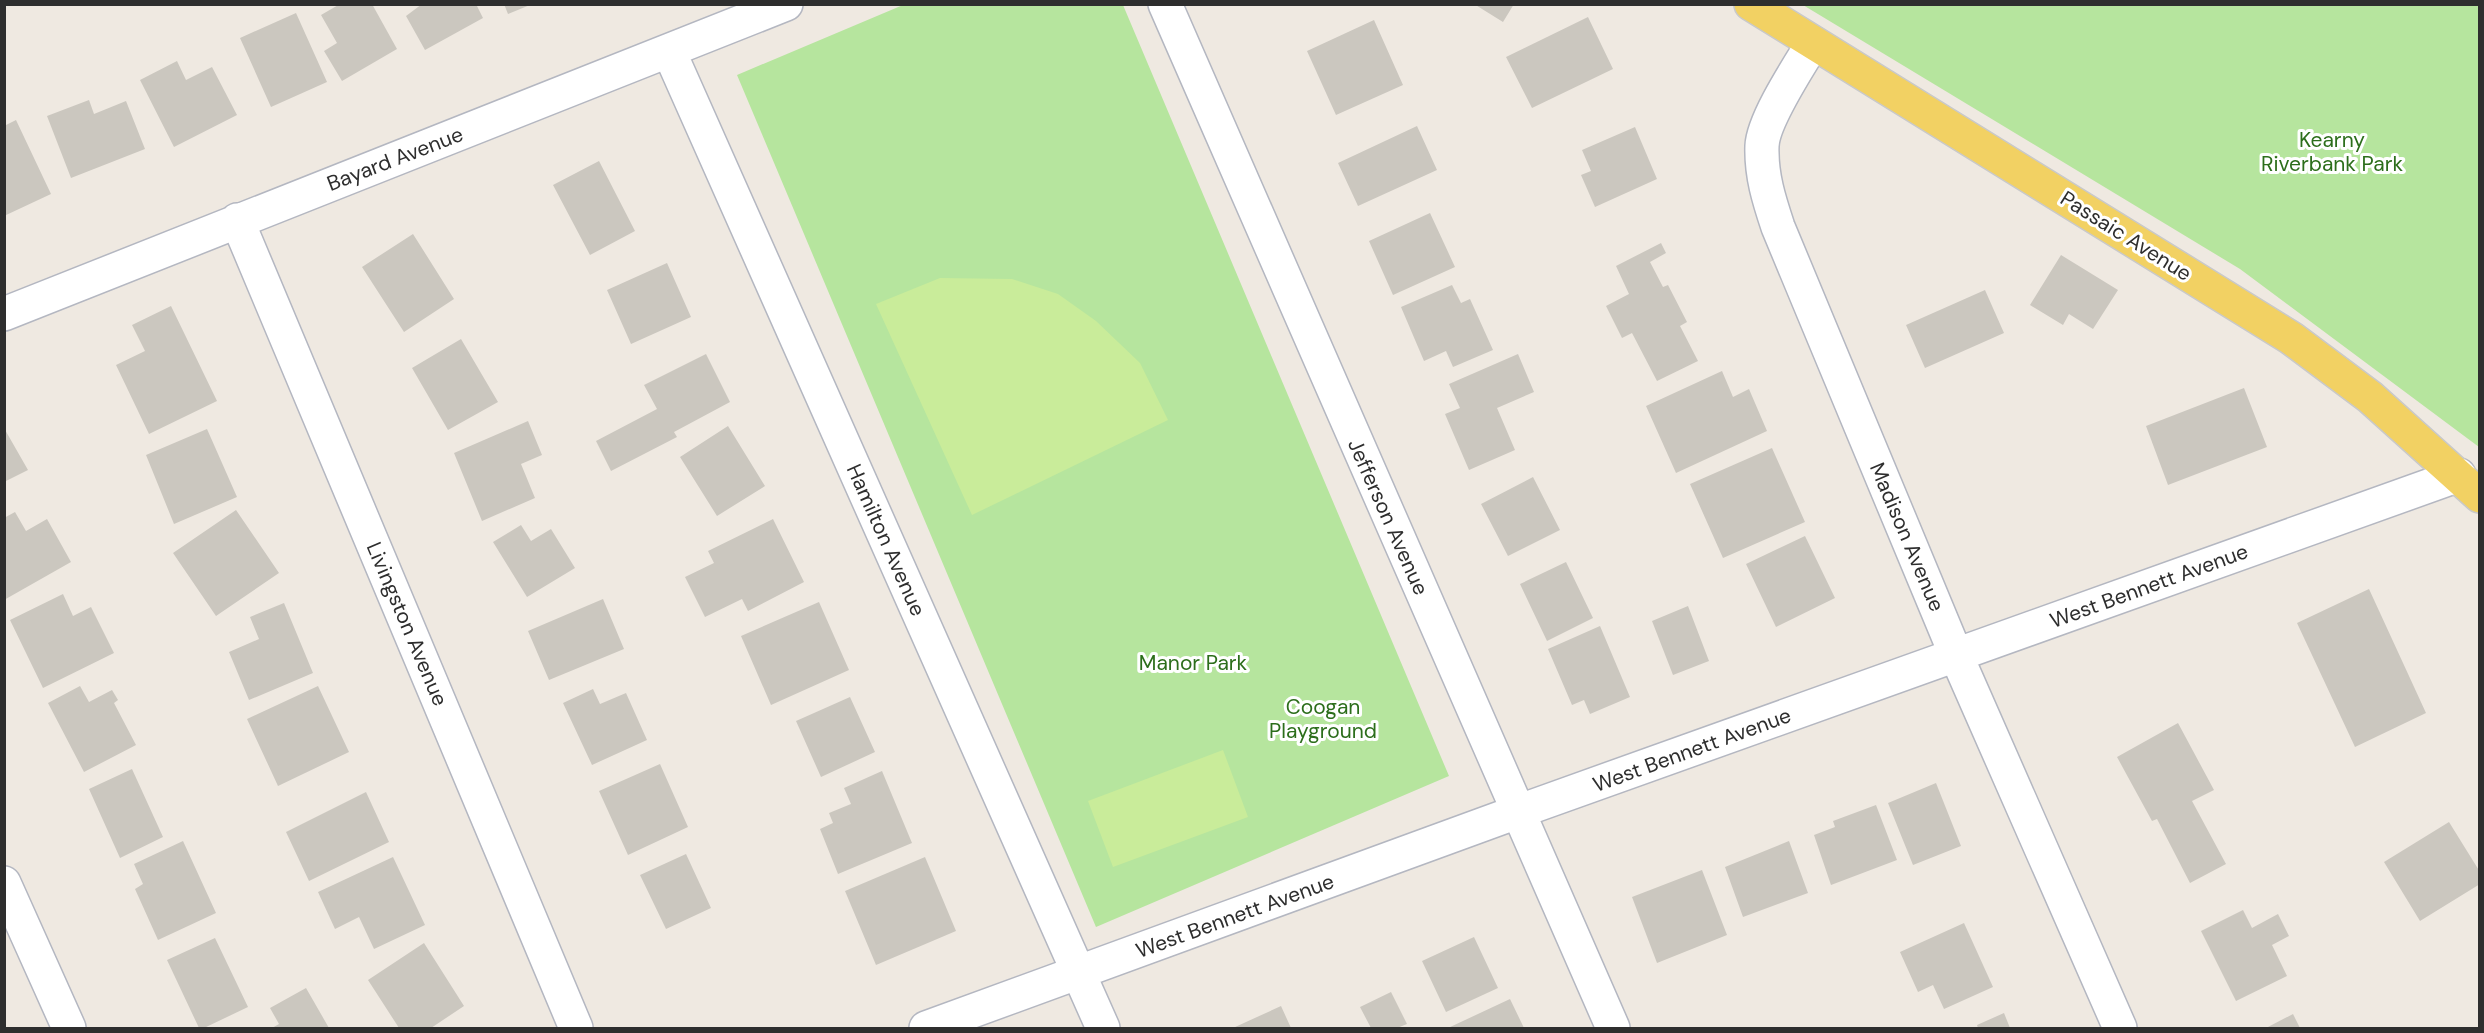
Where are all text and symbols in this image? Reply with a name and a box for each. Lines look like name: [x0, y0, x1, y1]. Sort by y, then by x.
street label: Bayard Avenue: [323, 120, 467, 198]
park label: Kearny Riverbank Park: [2261, 126, 2403, 178]
street label: Passaic Avenue: [2055, 184, 2197, 288]
street label: Jefferson Avenue: [1341, 435, 1435, 599]
street label: Madison Avenue: [1863, 458, 1951, 616]
street label: Hamilton Avenue: [840, 460, 932, 620]
street label: West Bennett Avenue: [2046, 537, 2252, 635]
street label: Livingston Avenue: [360, 538, 454, 710]
park label: Manor Park: [1139, 649, 1248, 677]
park label: Coogan Playground: [1269, 693, 1377, 745]
street label: West Bennett Avenue: [1589, 701, 1795, 799]
street label: West Bennett Avenue: [1132, 867, 1338, 965]

